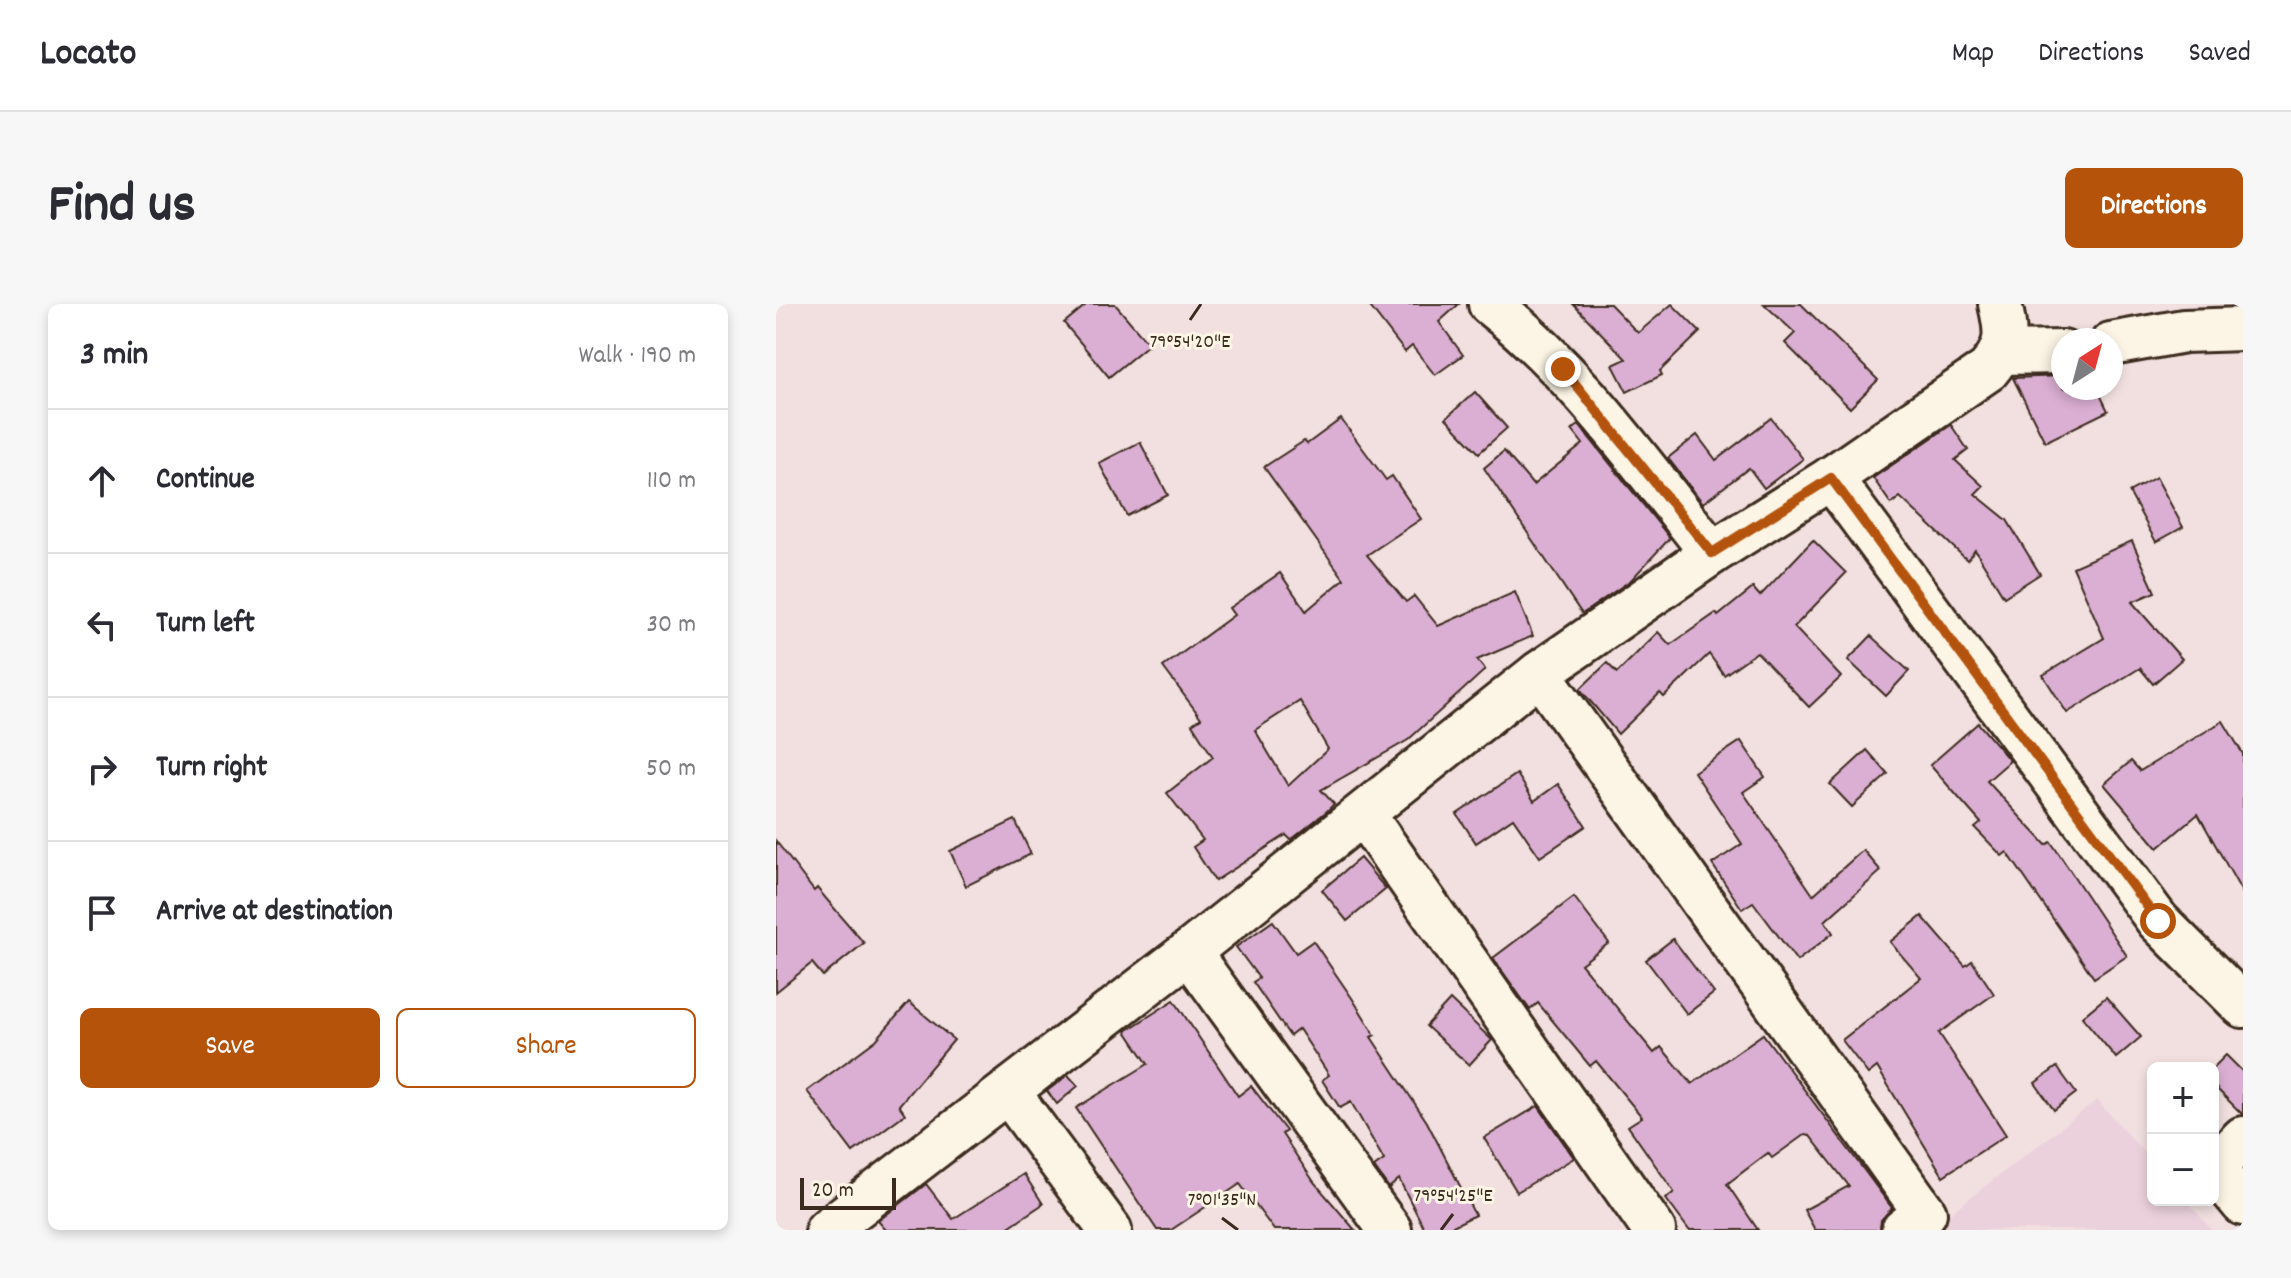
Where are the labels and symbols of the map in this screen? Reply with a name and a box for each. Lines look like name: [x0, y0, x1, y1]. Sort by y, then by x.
north arrow: [2051, 328, 2123, 400]
text: 79°54'20"E: [1150, 329, 1230, 357]
route end: [1545, 351, 1581, 387]
route start: [2140, 903, 2176, 939]
scale bar: [800, 1174, 896, 1210]
text: 79°54'25"E: [1414, 1183, 1492, 1211]
text: 7°01'35"N: [1188, 1187, 1256, 1215]

